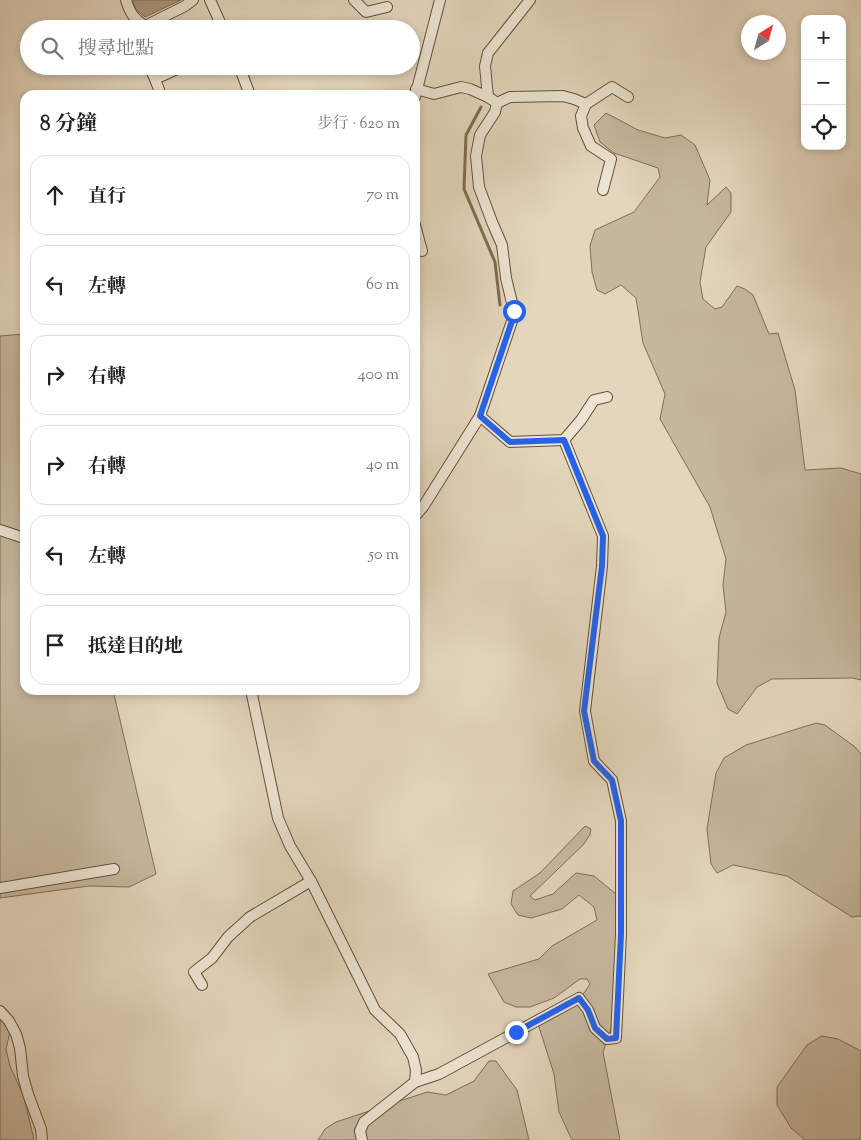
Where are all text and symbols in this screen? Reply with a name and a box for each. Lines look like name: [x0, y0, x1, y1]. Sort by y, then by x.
north arrow: [741, 15, 786, 60]
map controls: [801, 15, 846, 150]
button: +: [801, 15, 846, 60]
search box: [20, 20, 420, 75]
icon: search: [38, 34, 66, 62]
text: 搜尋地點: [78, 36, 154, 63]
button: −: [801, 60, 846, 105]
button: locate: [801, 105, 846, 150]
text: 8 分鐘: [40, 110, 97, 140]
text: 步行 · 620 m: [317, 113, 400, 136]
icon: ahead: [41, 181, 69, 209]
text: 直行: [88, 184, 126, 211]
text: 70 m: [366, 184, 399, 207]
icon: left: [41, 271, 69, 299]
text: 左轉: [88, 274, 126, 301]
text: 60 m: [366, 274, 399, 297]
route start: [503, 300, 526, 323]
icon: right: [41, 361, 69, 389]
text: 右轉: [88, 364, 126, 391]
text: 400 m: [358, 364, 399, 387]
icon: right: [41, 451, 69, 479]
text: 右轉: [88, 454, 126, 481]
text: 40 m: [366, 454, 399, 477]
icon: left: [41, 541, 69, 569]
text: 左轉: [88, 544, 126, 571]
text: 50 m: [368, 544, 399, 567]
icon: arrive: [41, 631, 69, 659]
text: 抵達目的地: [88, 634, 183, 661]
route end: [505, 1021, 528, 1044]

